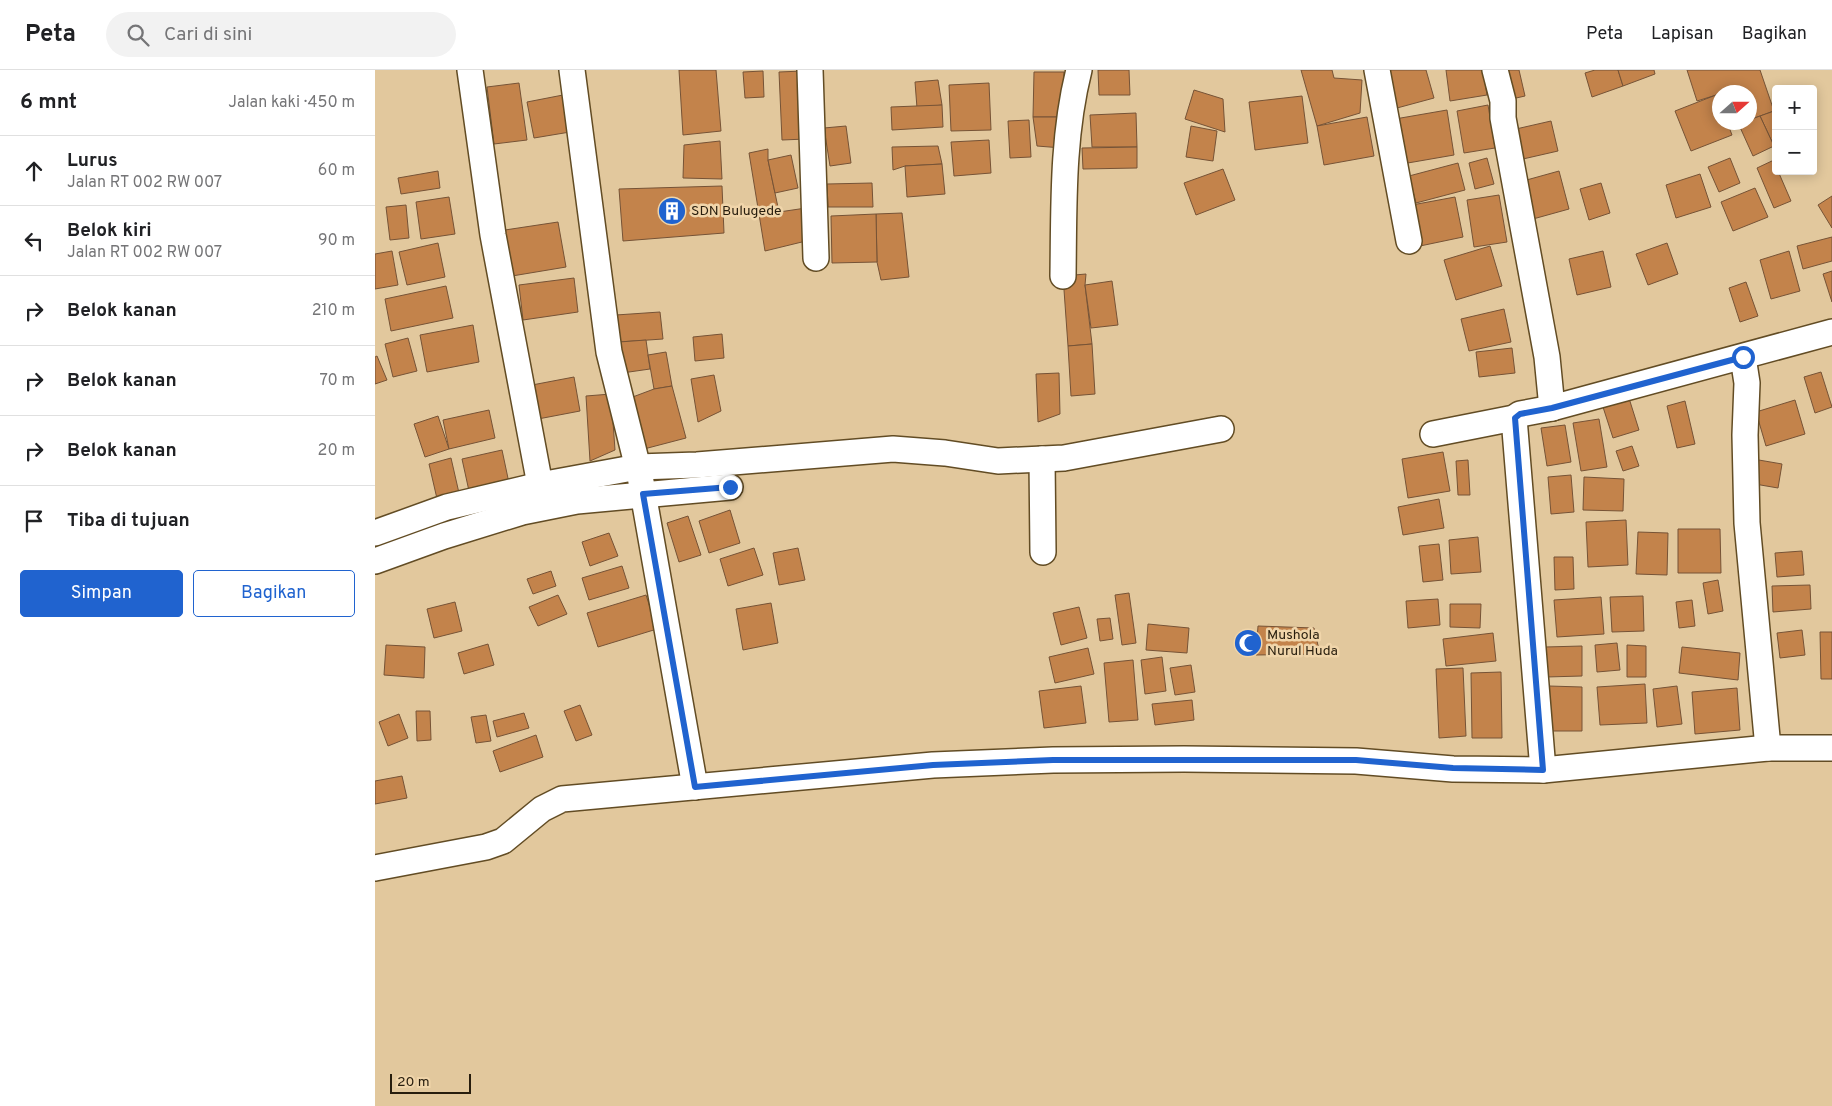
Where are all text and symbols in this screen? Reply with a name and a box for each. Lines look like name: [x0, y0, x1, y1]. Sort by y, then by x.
search box: [106, 12, 456, 57]
text: Peta: [25, 20, 76, 50]
icon: search: [124, 21, 152, 49]
text: Cari di sini: [164, 23, 252, 47]
text: Peta: [1586, 23, 1623, 46]
text: Lapisan: [1651, 23, 1714, 46]
text: Bagikan: [1742, 23, 1807, 46]
north arrow: [1712, 85, 1757, 130]
map controls: [1772, 85, 1817, 175]
button: +: [1772, 85, 1817, 130]
text: 6 mnt: [20, 89, 77, 116]
text: Jalan kaki · 450 m: [228, 93, 355, 113]
button: −: [1772, 130, 1817, 175]
text: Lurus: [67, 149, 118, 173]
icon: ahead: [20, 157, 48, 185]
text: 60 m: [318, 161, 355, 181]
text: Jalan RT 002 RW 007: [67, 173, 222, 193]
building icon: SDN Bulugede: [657, 196, 687, 226]
place label: SDN Bulugede: [691, 203, 782, 220]
text: Belok kiri: [67, 219, 152, 243]
icon: left: [20, 227, 48, 255]
text: 90 m: [318, 231, 355, 251]
text: Jalan RT 002 RW 007: [67, 243, 222, 263]
icon: right: [20, 297, 48, 325]
text: Belok kanan: [67, 299, 177, 323]
text: 210 m: [312, 301, 355, 321]
route start: [1732, 346, 1755, 369]
icon: right: [20, 367, 48, 395]
text: Belok kanan: [67, 369, 177, 393]
text: 70 m: [320, 371, 355, 391]
icon: right: [20, 437, 48, 465]
text: Belok kanan: [67, 439, 177, 463]
text: 20 m: [318, 441, 355, 461]
route end: [719, 476, 742, 499]
icon: arrive: [20, 507, 48, 535]
text: Tiba di tujuan: [67, 509, 190, 533]
button: Simpan: [20, 570, 183, 617]
button: Bagikan: [193, 570, 355, 617]
place label: Mushola Nurul Huda: [1267, 627, 1338, 660]
mosque icon: Mushola Nurul Huda: [1233, 628, 1263, 658]
scale bar: [390, 1071, 471, 1094]
text: 20 m: [397, 1074, 430, 1091]

